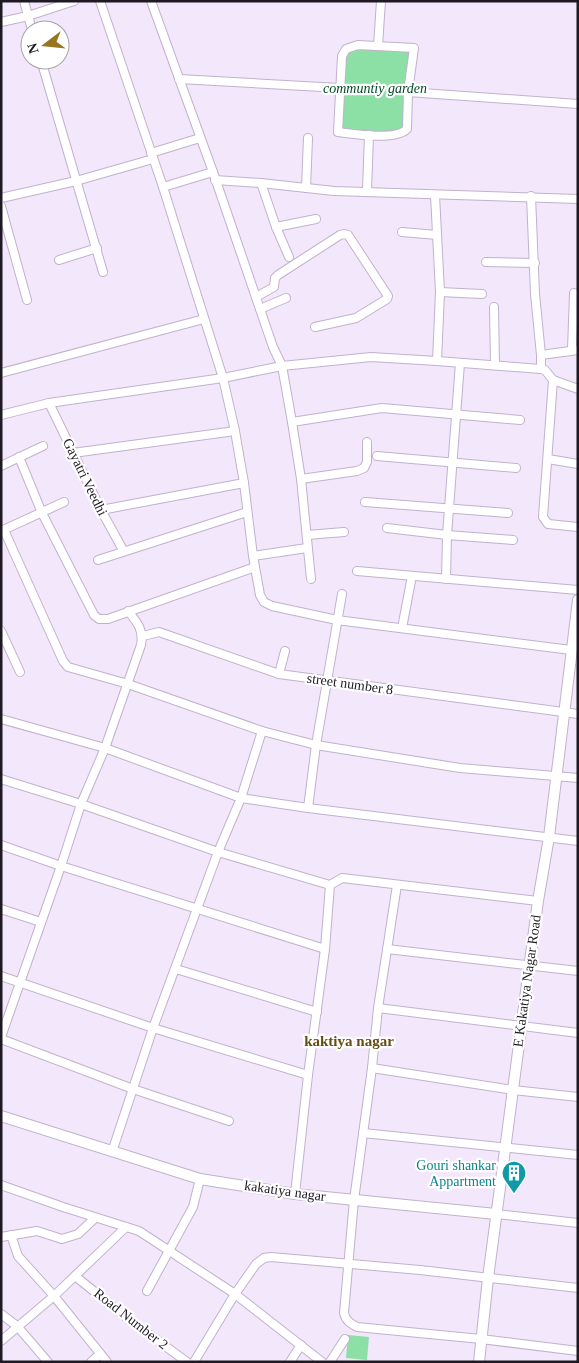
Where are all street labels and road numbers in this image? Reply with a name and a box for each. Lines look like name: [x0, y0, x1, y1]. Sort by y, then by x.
street label: Gayatri Veedhi: [60, 436, 110, 518]
street label: street number 8: [306, 671, 394, 697]
street label: E Kakatiya Nagar Road: [510, 914, 544, 1048]
street label: kakatiya nagar: [243, 1178, 327, 1204]
street label: Road Number 2: [91, 1286, 171, 1352]

